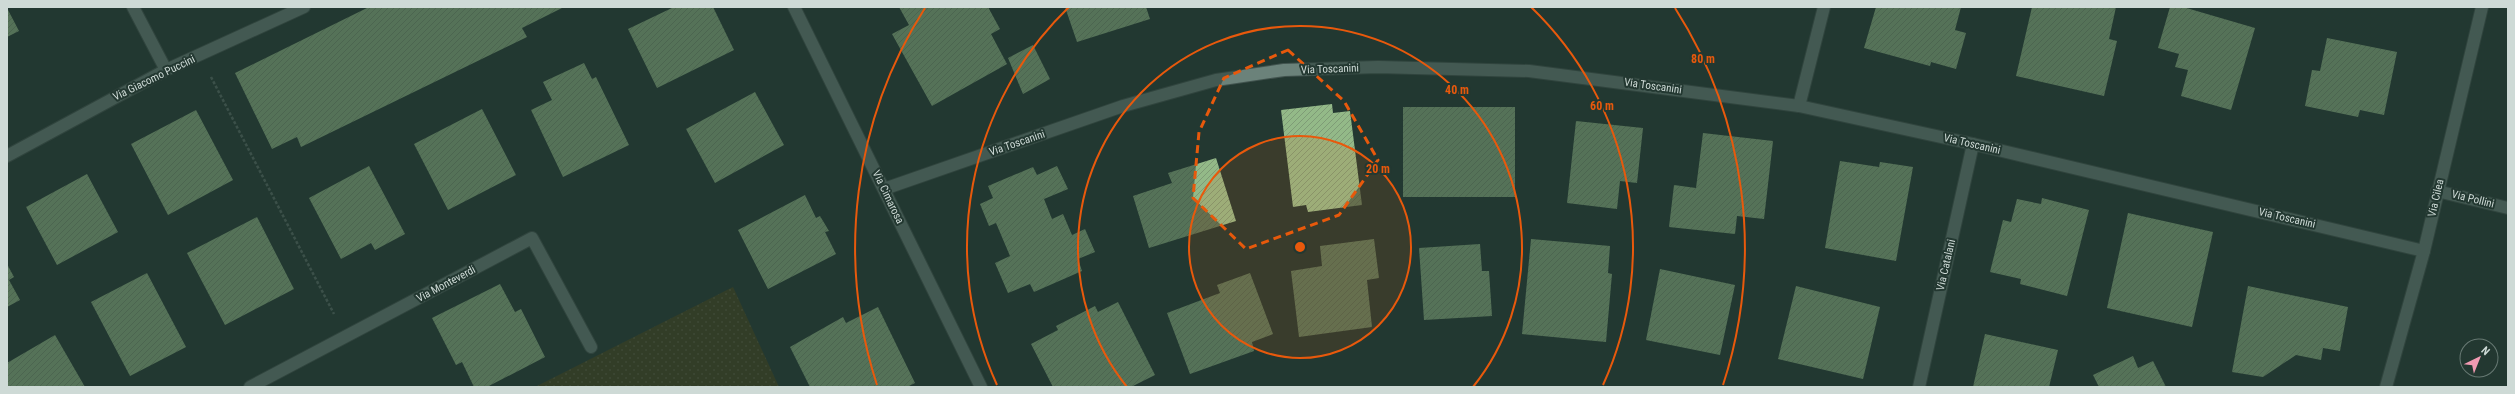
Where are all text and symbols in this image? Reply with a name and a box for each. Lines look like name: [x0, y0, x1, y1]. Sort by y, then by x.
text: 80 m: [1691, 52, 1715, 66]
street label: Via Giacomo Puccini: [111, 53, 197, 103]
street label: Via Toscanini: [1301, 61, 1359, 77]
street label: Via Toscanini: [1623, 76, 1683, 96]
text: 40 m: [1445, 83, 1469, 97]
text: 60 m: [1590, 99, 1614, 113]
street label: Via Toscanini: [987, 127, 1047, 159]
street label: Via Toscanini: [1942, 131, 2002, 157]
text: 20 m: [1366, 162, 1390, 176]
street label: Via Cimarosa: [869, 168, 907, 226]
street label: Via Cilea: [2425, 178, 2447, 218]
street label: Via Pollini: [2450, 187, 2496, 211]
street label: Via Toscanini: [2257, 205, 2317, 231]
street label: Via Catalani: [1934, 238, 1958, 292]
centre of rings: [1293, 240, 1307, 254]
street label: Via Monteverdi: [414, 263, 478, 305]
north arrow: [2459, 338, 2499, 378]
text: N: [2479, 344, 2493, 358]

